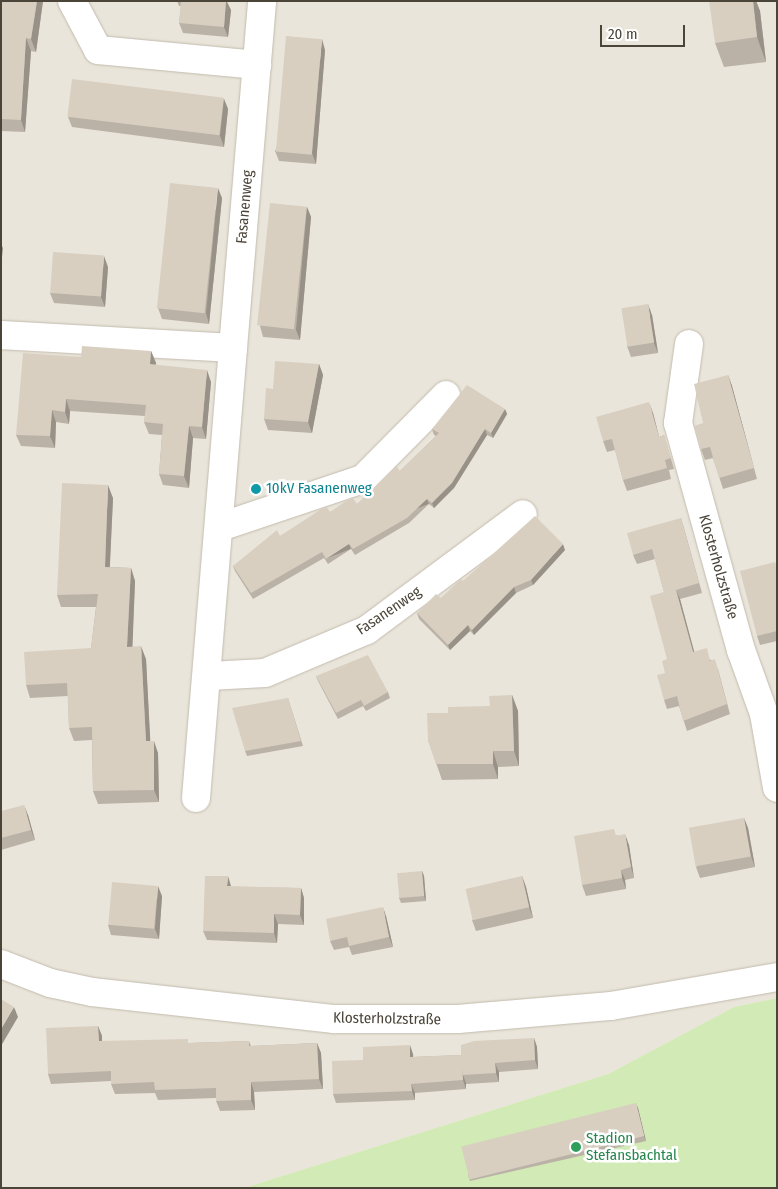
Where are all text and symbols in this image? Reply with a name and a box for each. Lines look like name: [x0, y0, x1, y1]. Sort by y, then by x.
scale bar: [603, 15, 688, 47]
text: 20 m: [608, 25, 638, 43]
street label: Fasanenweg: [233, 169, 257, 245]
place label: 10kV Fasanenweg: [266, 480, 372, 498]
marker: 10kV Fasanenweg: [250, 483, 262, 495]
street label: Klosterholzstraße: [694, 513, 742, 621]
street label: Fasanenweg: [353, 583, 425, 639]
street label: Klosterholzstraße: [333, 1009, 441, 1029]
place label: Stadion Stefansbachtal: [586, 1129, 677, 1164]
marker: Stadion Stefansbachtal: [570, 1141, 582, 1153]

